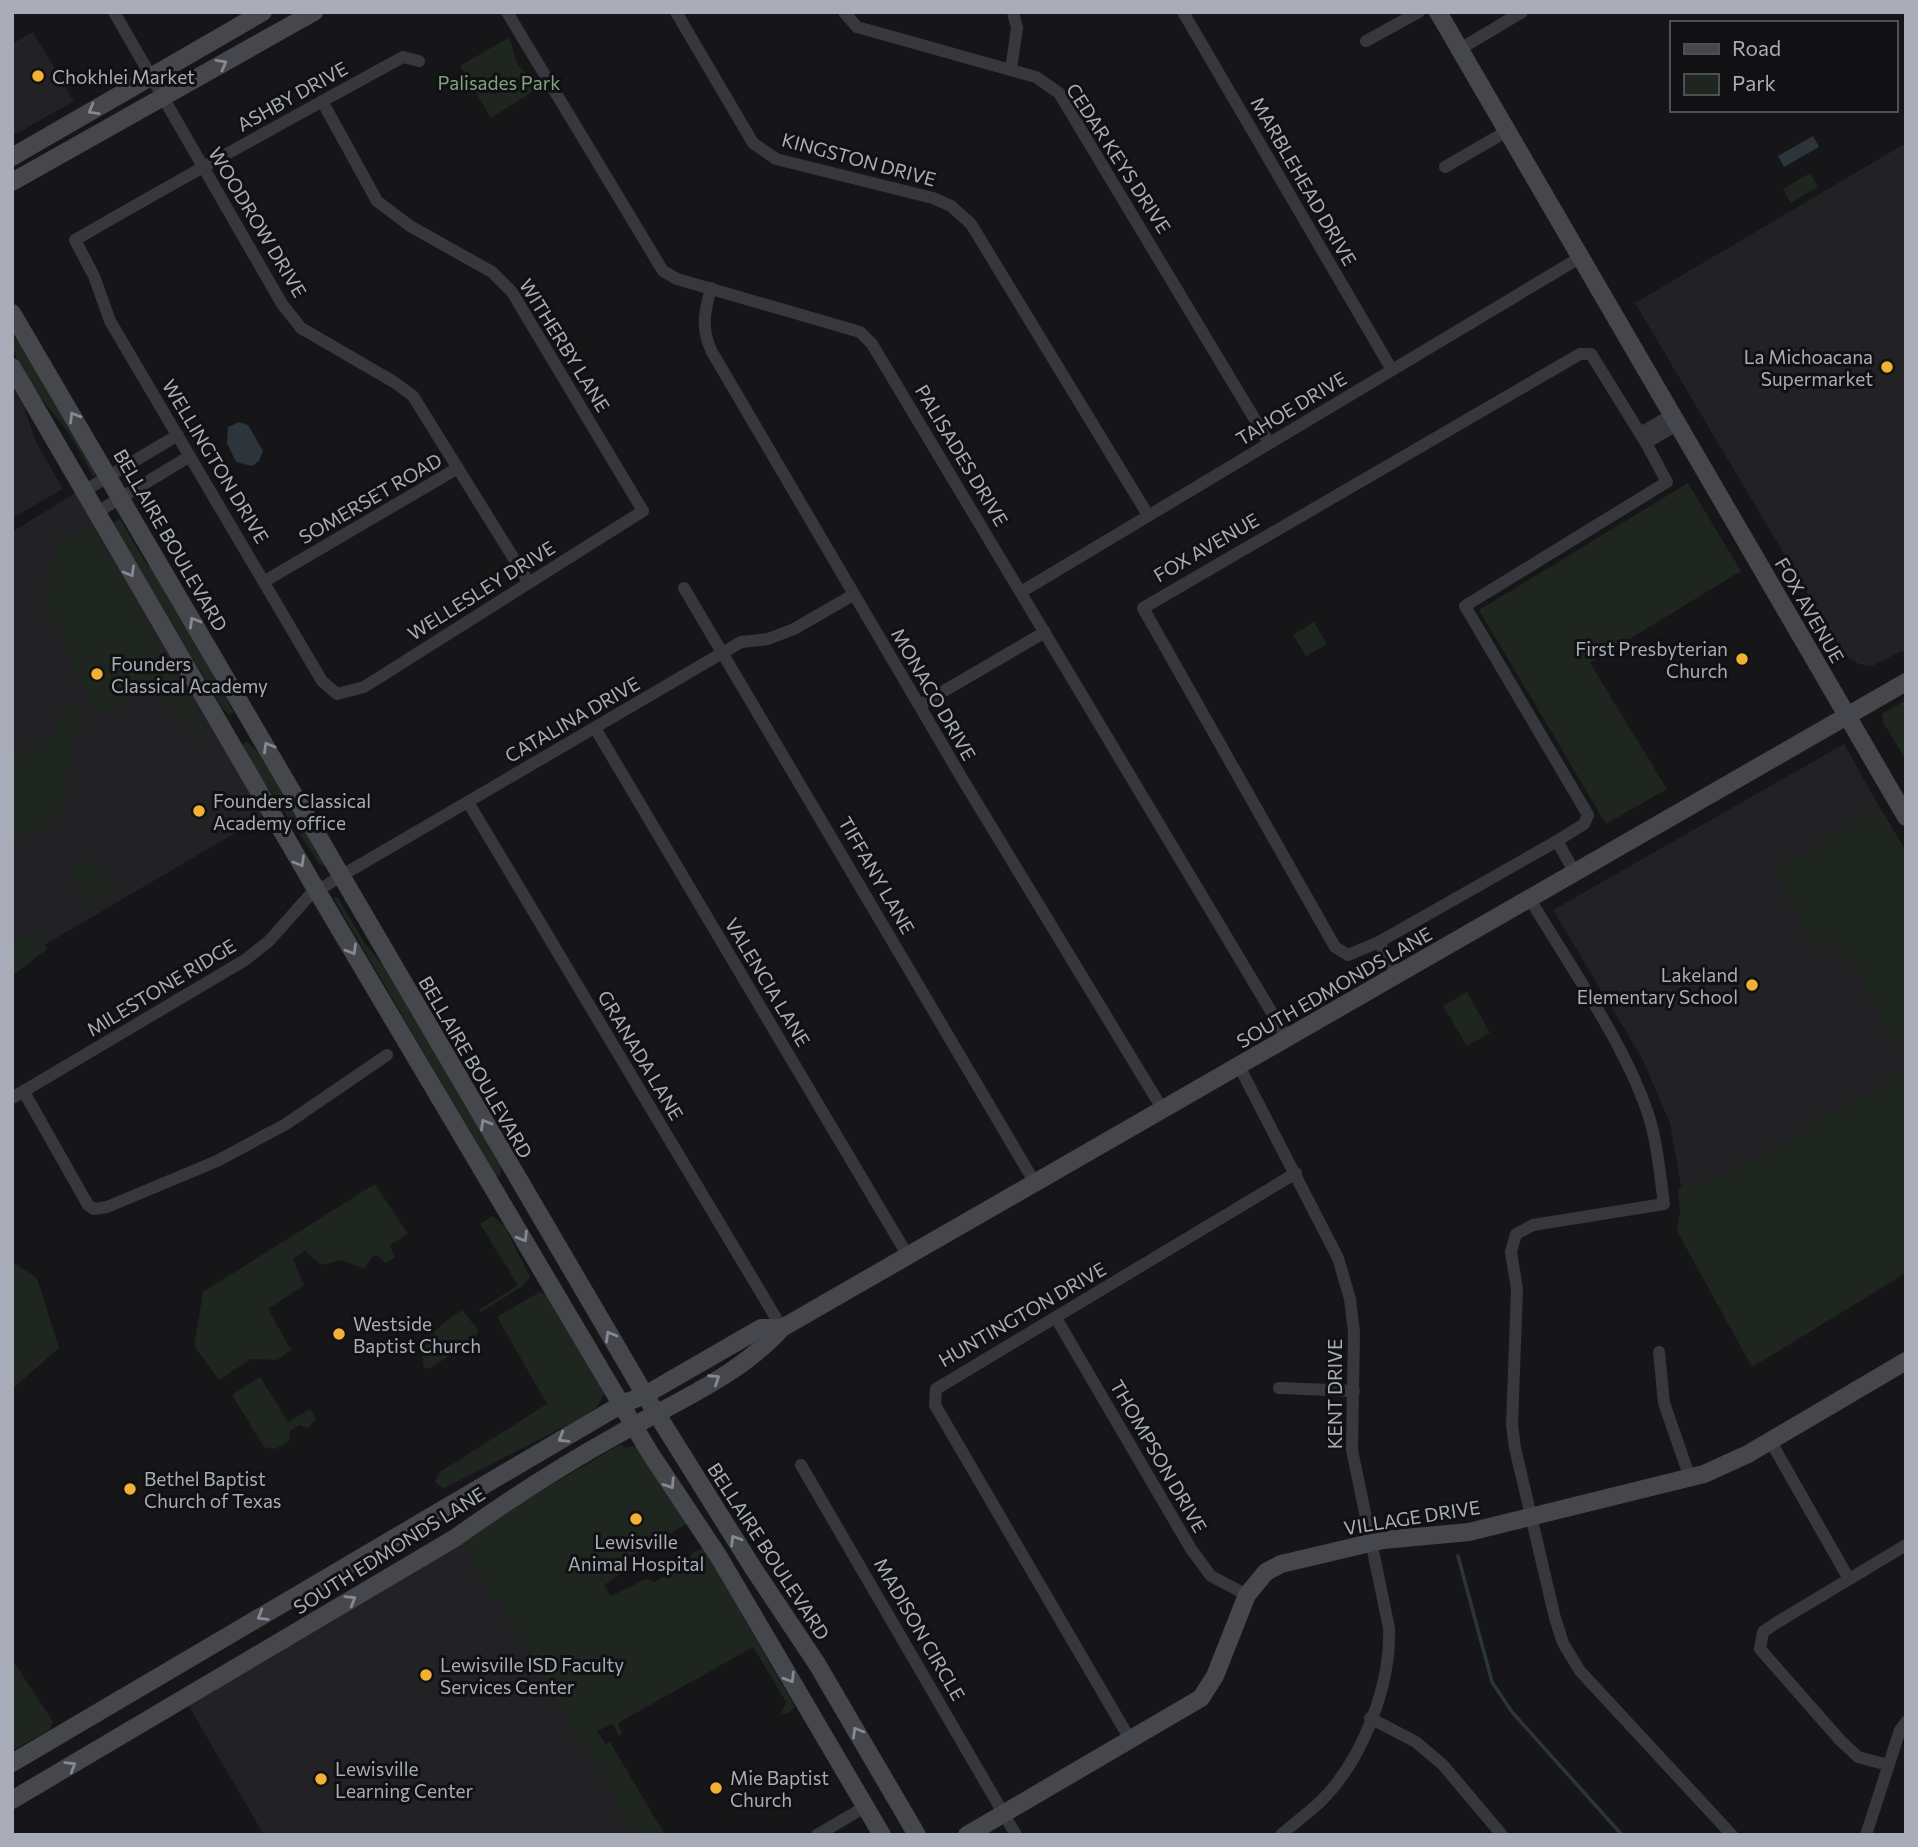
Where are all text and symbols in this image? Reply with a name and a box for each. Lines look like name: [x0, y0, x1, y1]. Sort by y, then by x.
legend: [1670, 21, 1897, 112]
text: Road: [1732, 35, 1781, 60]
street label: ASHBY DRIVE: [233, 56, 351, 136]
one-way arrow: [215, 59, 227, 72]
place label: Chokhlei Market: [52, 65, 195, 88]
marker: Chokhlei Market: [30, 68, 46, 84]
text: Park: [1732, 70, 1776, 95]
park label: Palisades Park: [437, 71, 561, 94]
street label: CEDAR KEYS DRIVE: [1062, 79, 1176, 237]
street label: MARBLEHEAD DRIVE: [1246, 93, 1362, 269]
one-way arrow: [87, 102, 100, 115]
street label: KINGSTON DRIVE: [779, 127, 939, 191]
street label: WOODROW DRIVE: [204, 143, 312, 301]
street label: WITHERBY LANE: [515, 274, 615, 416]
place label: La Michoacana Supermarket: [1744, 345, 1873, 390]
marker: La Michoacana Supermarket: [1879, 359, 1895, 375]
street label: TAHOE DRIVE: [1232, 366, 1350, 450]
street label: WELLINGTON DRIVE: [158, 375, 274, 547]
street label: PALISADES DRIVE: [911, 380, 1013, 530]
one-way arrow: [70, 412, 83, 425]
street label: BELLAIRE BOULEVARD: [109, 445, 233, 635]
street label: SOMERSET ROAD: [294, 448, 446, 548]
street label: FOX AVENUE: [1149, 508, 1263, 586]
street label: WELLESLEY DRIVE: [403, 535, 559, 645]
street label: FOX AVENUE: [1771, 553, 1849, 667]
one-way arrow: [122, 564, 135, 577]
one-way arrow: [190, 616, 203, 629]
street label: MONACO DRIVE: [887, 624, 981, 764]
place label: First Presbyterian Church: [1575, 637, 1728, 682]
marker: First Presbyterian Church: [1734, 651, 1750, 667]
place label: Founders Classical Academy: [111, 652, 268, 697]
marker: Founders Classical Academy: [89, 666, 105, 682]
street label: CATALINA DRIVE: [501, 671, 643, 767]
one-way arrow: [263, 742, 276, 755]
place label: Founders Classical Academy office: [213, 789, 371, 834]
marker: Founders Classical Academy office: [191, 803, 207, 819]
street label: TIFFANY LANE: [834, 812, 920, 938]
one-way arrow: [292, 854, 305, 867]
street label: VALENCIA LANE: [721, 914, 815, 1050]
street label: SOUTH EDMONDS LANE: [1232, 922, 1436, 1052]
street label: MILESTONE RIDGE: [82, 933, 240, 1041]
one-way arrow: [344, 942, 357, 955]
place label: Lakeland Elementary School: [1577, 963, 1738, 1008]
street label: BELLAIRE BOULEVARD: [414, 972, 538, 1162]
marker: Lakeland Elementary School: [1744, 977, 1760, 993]
street label: GRANADA LANE: [593, 986, 689, 1124]
one-way arrow: [480, 1119, 493, 1132]
one-way arrow: [515, 1229, 528, 1242]
street label: HUNTINGTON DRIVE: [934, 1257, 1110, 1371]
place label: Westside Baptist Church: [353, 1312, 481, 1357]
marker: Westside Baptist Church: [331, 1326, 347, 1342]
one-way arrow: [605, 1331, 618, 1344]
street label: KENT DRIVE: [1323, 1339, 1346, 1449]
one-way arrow: [707, 1375, 720, 1388]
street label: THOMPSON DRIVE: [1106, 1375, 1212, 1537]
one-way arrow: [558, 1430, 571, 1443]
street label: BELLAIRE BOULEVARD: [703, 1458, 835, 1644]
place label: Bethel Baptist Church of Texas: [144, 1467, 281, 1512]
one-way arrow: [662, 1476, 674, 1489]
marker: Bethel Baptist Church of Texas: [122, 1481, 138, 1497]
street label: SOUTH EDMONDS LANE: [289, 1482, 489, 1618]
street label: VILLAGE DRIVE: [1342, 1495, 1482, 1539]
marker: Lewisville Animal Hospital: [628, 1511, 644, 1527]
place label: Lewisville Animal Hospital: [568, 1530, 704, 1575]
one-way arrow: [731, 1535, 744, 1548]
street label: MADISON CIRCLE: [870, 1553, 970, 1705]
one-way arrow: [344, 1595, 356, 1608]
one-way arrow: [256, 1608, 269, 1621]
place label: Lewisville ISD Faculty Services Center: [440, 1653, 624, 1698]
marker: Lewisville ISD Faculty Services Center: [418, 1667, 434, 1683]
one-way arrow: [781, 1670, 794, 1683]
one-way arrow: [852, 1727, 865, 1740]
place label: Lewisville Learning Center: [335, 1757, 474, 1802]
one-way arrow: [63, 1761, 76, 1774]
place label: Mie Baptist Church: [730, 1766, 829, 1811]
marker: Lewisville Learning Center: [313, 1771, 329, 1787]
marker: Mie Baptist Church: [708, 1780, 724, 1796]

